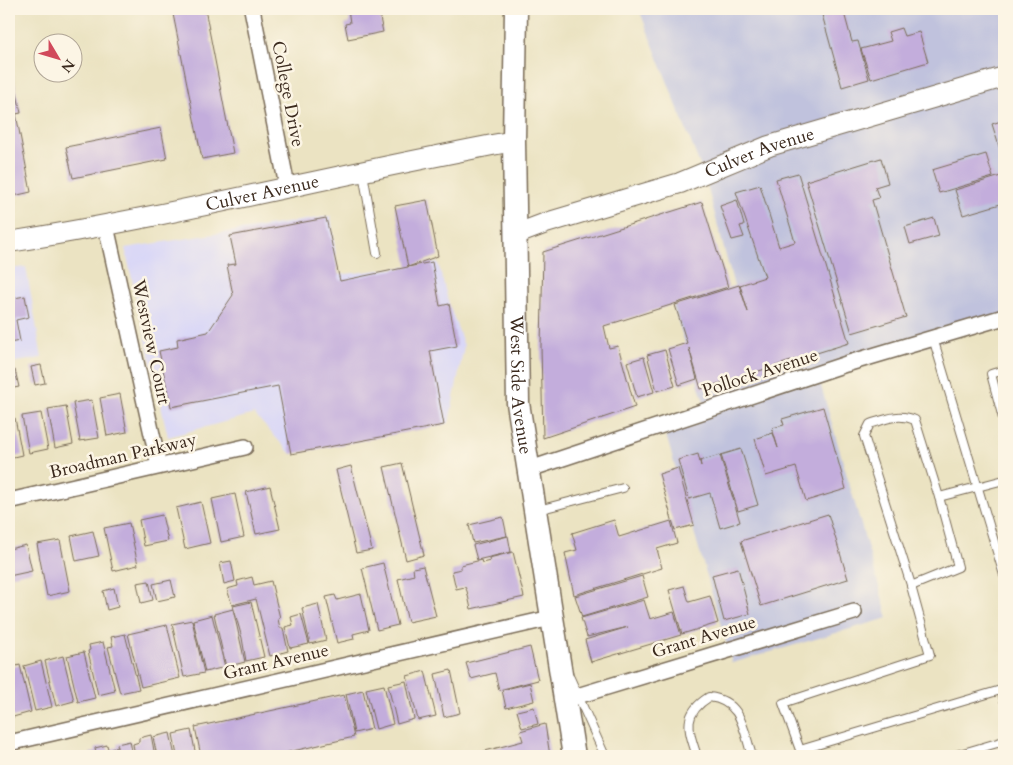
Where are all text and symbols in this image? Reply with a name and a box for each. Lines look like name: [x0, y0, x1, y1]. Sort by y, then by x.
north arrow: [32, 32, 82, 82]
street label: College Drive: [265, 39, 311, 149]
text: N: [57, 55, 79, 76]
street label: Culver Avenue: [701, 121, 817, 184]
street label: Culver Avenue: [203, 169, 321, 217]
street label: Westview Court: [125, 276, 176, 407]
street label: West Side Avenue: [504, 314, 538, 456]
street label: Pollock Avenue: [699, 343, 821, 403]
street label: Broadman Parkway: [47, 427, 200, 485]
street label: Grant Avenue: [649, 609, 759, 665]
street label: Grant Avenue: [221, 638, 331, 686]

